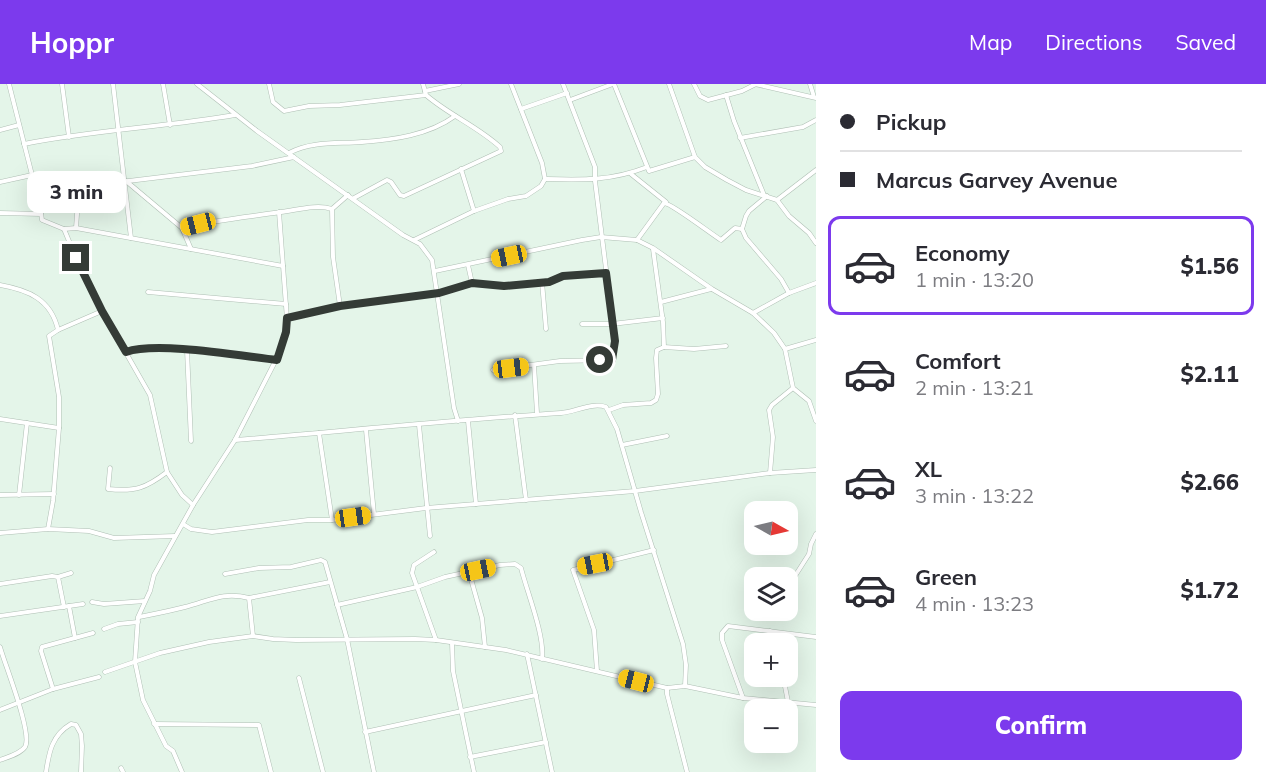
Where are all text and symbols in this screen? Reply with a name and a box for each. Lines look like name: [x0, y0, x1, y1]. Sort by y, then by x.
text: Hoppr: [30, 25, 114, 60]
text: Map: [969, 29, 1012, 55]
text: Directions: [1045, 29, 1142, 55]
text: Saved: [1175, 29, 1236, 55]
text: Pickup: [876, 108, 946, 136]
text: Marcus Garvey Avenue: [876, 166, 1117, 194]
callout: 3 min: [26, 171, 125, 213]
text: 3 min: [50, 179, 103, 204]
car: [178, 211, 218, 237]
icon: car: [843, 239, 897, 293]
text: Economy: [915, 239, 1010, 267]
car: [490, 243, 528, 269]
route end: [62, 244, 89, 271]
text: $1.56: [1180, 252, 1239, 280]
text: 1 min · 13:20: [915, 267, 1034, 292]
route start: [586, 346, 613, 373]
icon: car: [843, 347, 897, 401]
text: Comfort: [915, 347, 1001, 375]
car: [492, 357, 530, 379]
text: $2.11: [1180, 360, 1239, 388]
text: 2 min · 13:21: [915, 375, 1034, 400]
icon: car: [843, 455, 897, 509]
text: XL: [915, 455, 942, 483]
text: $2.66: [1180, 468, 1239, 496]
text: 3 min · 13:22: [915, 483, 1034, 508]
north arrow: [744, 501, 798, 555]
map controls: [744, 501, 798, 753]
car: [334, 506, 372, 528]
car: [576, 552, 614, 576]
car: [459, 557, 497, 583]
icon: car: [843, 563, 897, 617]
text: Green: [915, 563, 977, 591]
button: layers: [744, 567, 798, 621]
text: $1.72: [1180, 576, 1239, 604]
text: 4 min · 13:23: [915, 591, 1034, 616]
button: +: [744, 633, 798, 687]
car: [616, 668, 656, 694]
button: Confirm: [840, 691, 1242, 760]
button: −: [744, 699, 798, 753]

